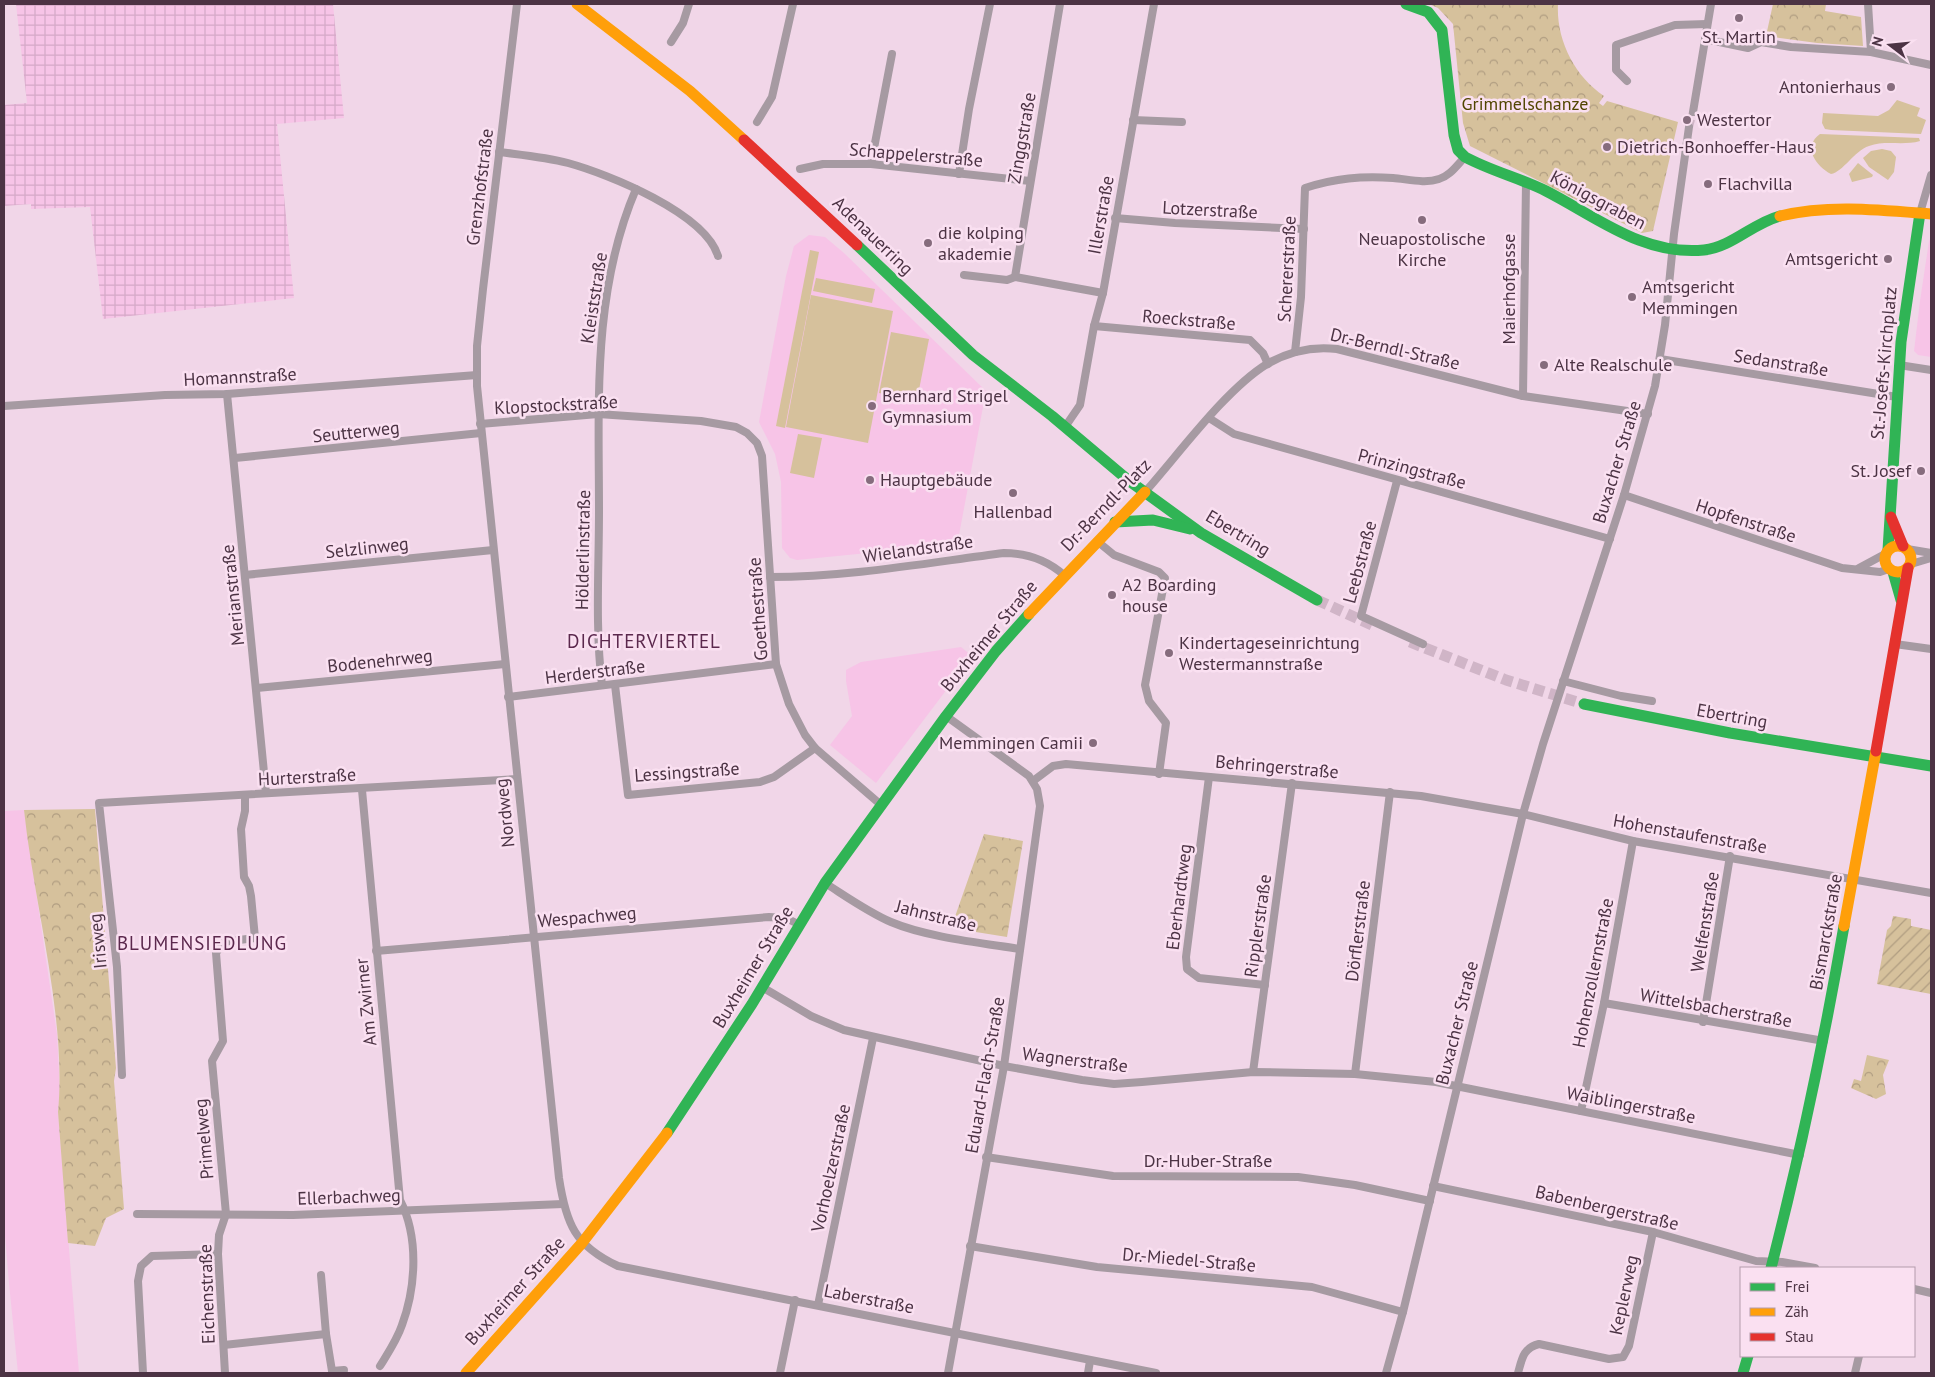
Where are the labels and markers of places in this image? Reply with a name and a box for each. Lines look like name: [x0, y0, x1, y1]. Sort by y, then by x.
marker: St. Martin: [1733, 12, 1745, 24]
place label: St. Martin: [1702, 25, 1776, 48]
place label: Antonierhaus: [1779, 75, 1881, 98]
marker: Antonierhaus: [1885, 81, 1897, 93]
place label: Westertor: [1697, 108, 1771, 131]
marker: Westertor: [1681, 114, 1693, 126]
place label: Dietrich-Bonhoeffer-Haus: [1617, 135, 1814, 158]
marker: Dietrich-Bonhoeffer-Haus: [1601, 141, 1613, 153]
place label: Flachvilla: [1718, 172, 1792, 195]
marker: Flachvilla: [1702, 178, 1714, 190]
marker: Neuapostolische Kirche: [1416, 214, 1428, 226]
place label: die kolping akademie: [938, 221, 1024, 265]
place label: Neuapostolische Kirche: [1358, 227, 1486, 271]
marker: die kolping akademie: [922, 237, 934, 249]
place label: Amtsgericht: [1785, 247, 1878, 270]
marker: Amtsgericht: [1882, 253, 1894, 265]
place label: Amtsgericht Memmingen: [1642, 275, 1738, 319]
marker: Amtsgericht Memmingen: [1626, 291, 1638, 303]
place label: Alte Realschule: [1554, 353, 1672, 376]
marker: Alte Realschule: [1538, 359, 1550, 371]
place label: Bernhard Strigel Gymnasium: [882, 384, 1008, 428]
marker: Bernhard Strigel Gymnasium: [866, 400, 878, 412]
place label: St. Josef: [1850, 459, 1912, 482]
marker: St. Josef: [1915, 465, 1927, 477]
place label: Hauptgebäude: [880, 468, 992, 491]
marker: Hauptgebäude: [864, 474, 876, 486]
marker: Hallenbad: [1007, 487, 1019, 499]
place label: Hallenbad: [974, 500, 1052, 523]
place label: A2 Boarding house: [1122, 573, 1216, 617]
marker: A2 Boarding house: [1106, 589, 1118, 601]
place label: Kindertageseinrichtung Westermannstraße: [1179, 631, 1360, 675]
marker: Kindertageseinrichtung Westermannstraße: [1163, 647, 1175, 659]
place label: Memmingen Camii: [939, 731, 1083, 754]
marker: Memmingen Camii: [1087, 737, 1099, 749]

